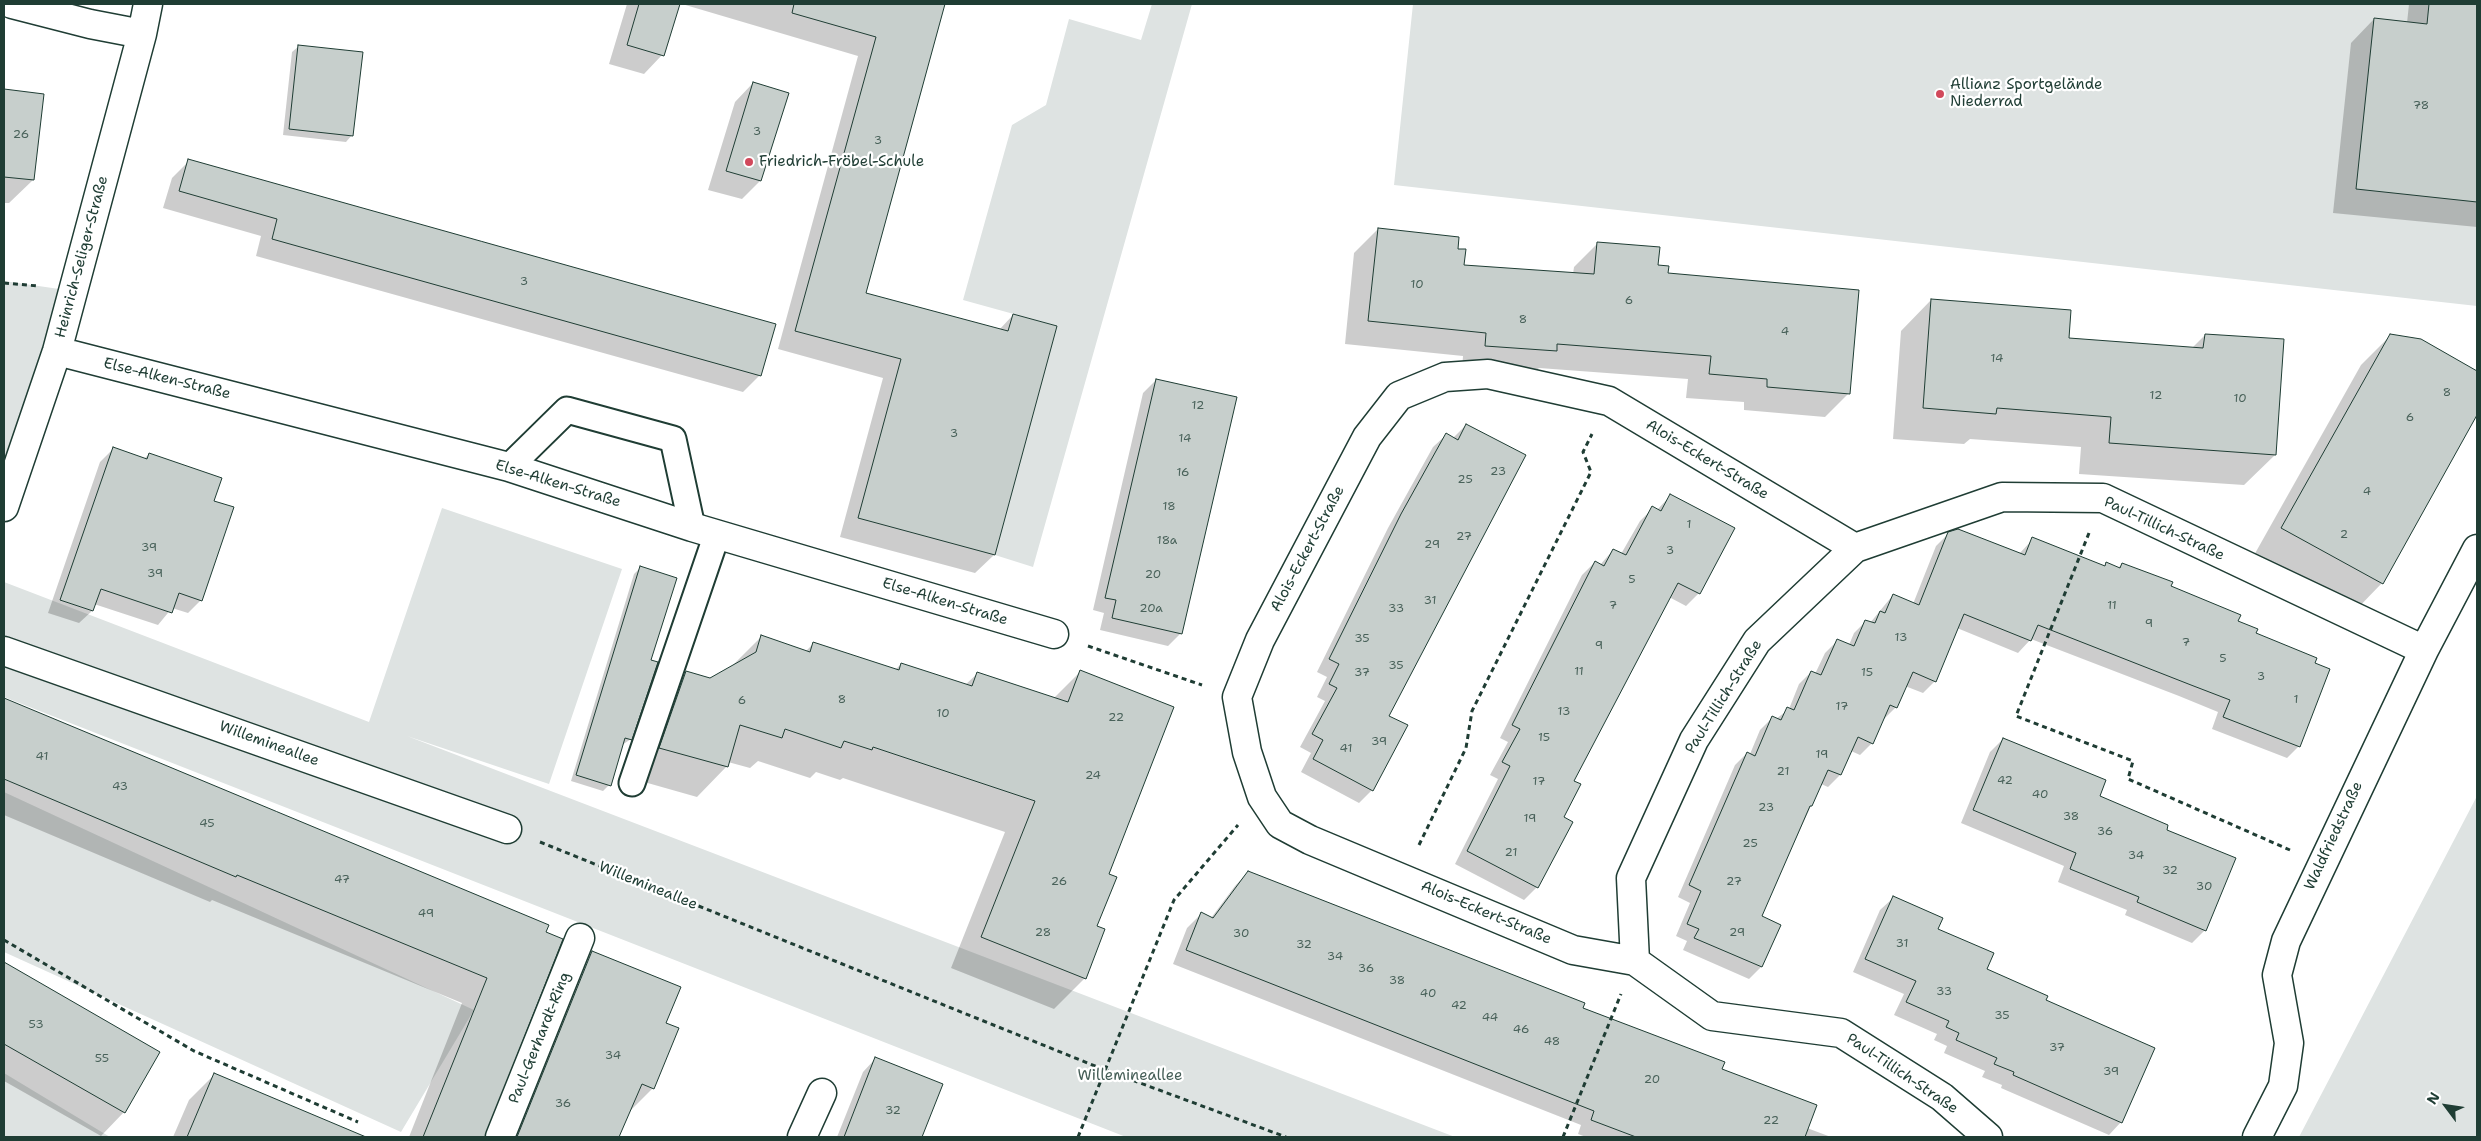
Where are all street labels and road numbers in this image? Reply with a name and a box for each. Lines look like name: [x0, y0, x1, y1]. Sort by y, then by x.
street label: Heinrich-Seliger-Straße: [52, 174, 112, 340]
street label: Else-Alken-Straße: [102, 355, 232, 403]
street label: Alois-Eckert-Straße: [1642, 416, 1772, 504]
street label: Else-Alken-Straße: [493, 456, 623, 512]
street label: Alois-Eckert-Straße: [1267, 483, 1349, 615]
street label: Paul-Tillich-Straße: [2101, 493, 2227, 565]
street label: Else-Alken-Straße: [880, 574, 1010, 630]
street label: Paul-Tillich-Straße: [1682, 637, 1766, 757]
street label: Willemineallee: [217, 718, 321, 770]
street label: Waldfriedstraße: [2301, 779, 2367, 893]
street label: Willemineallee: [596, 858, 700, 914]
street label: Alois-Eckert-Straße: [1418, 877, 1554, 949]
street label: Paul-Gerhardt-Ring: [505, 970, 575, 1106]
street label: Paul-Tillich-Straße: [1843, 1030, 1961, 1118]

